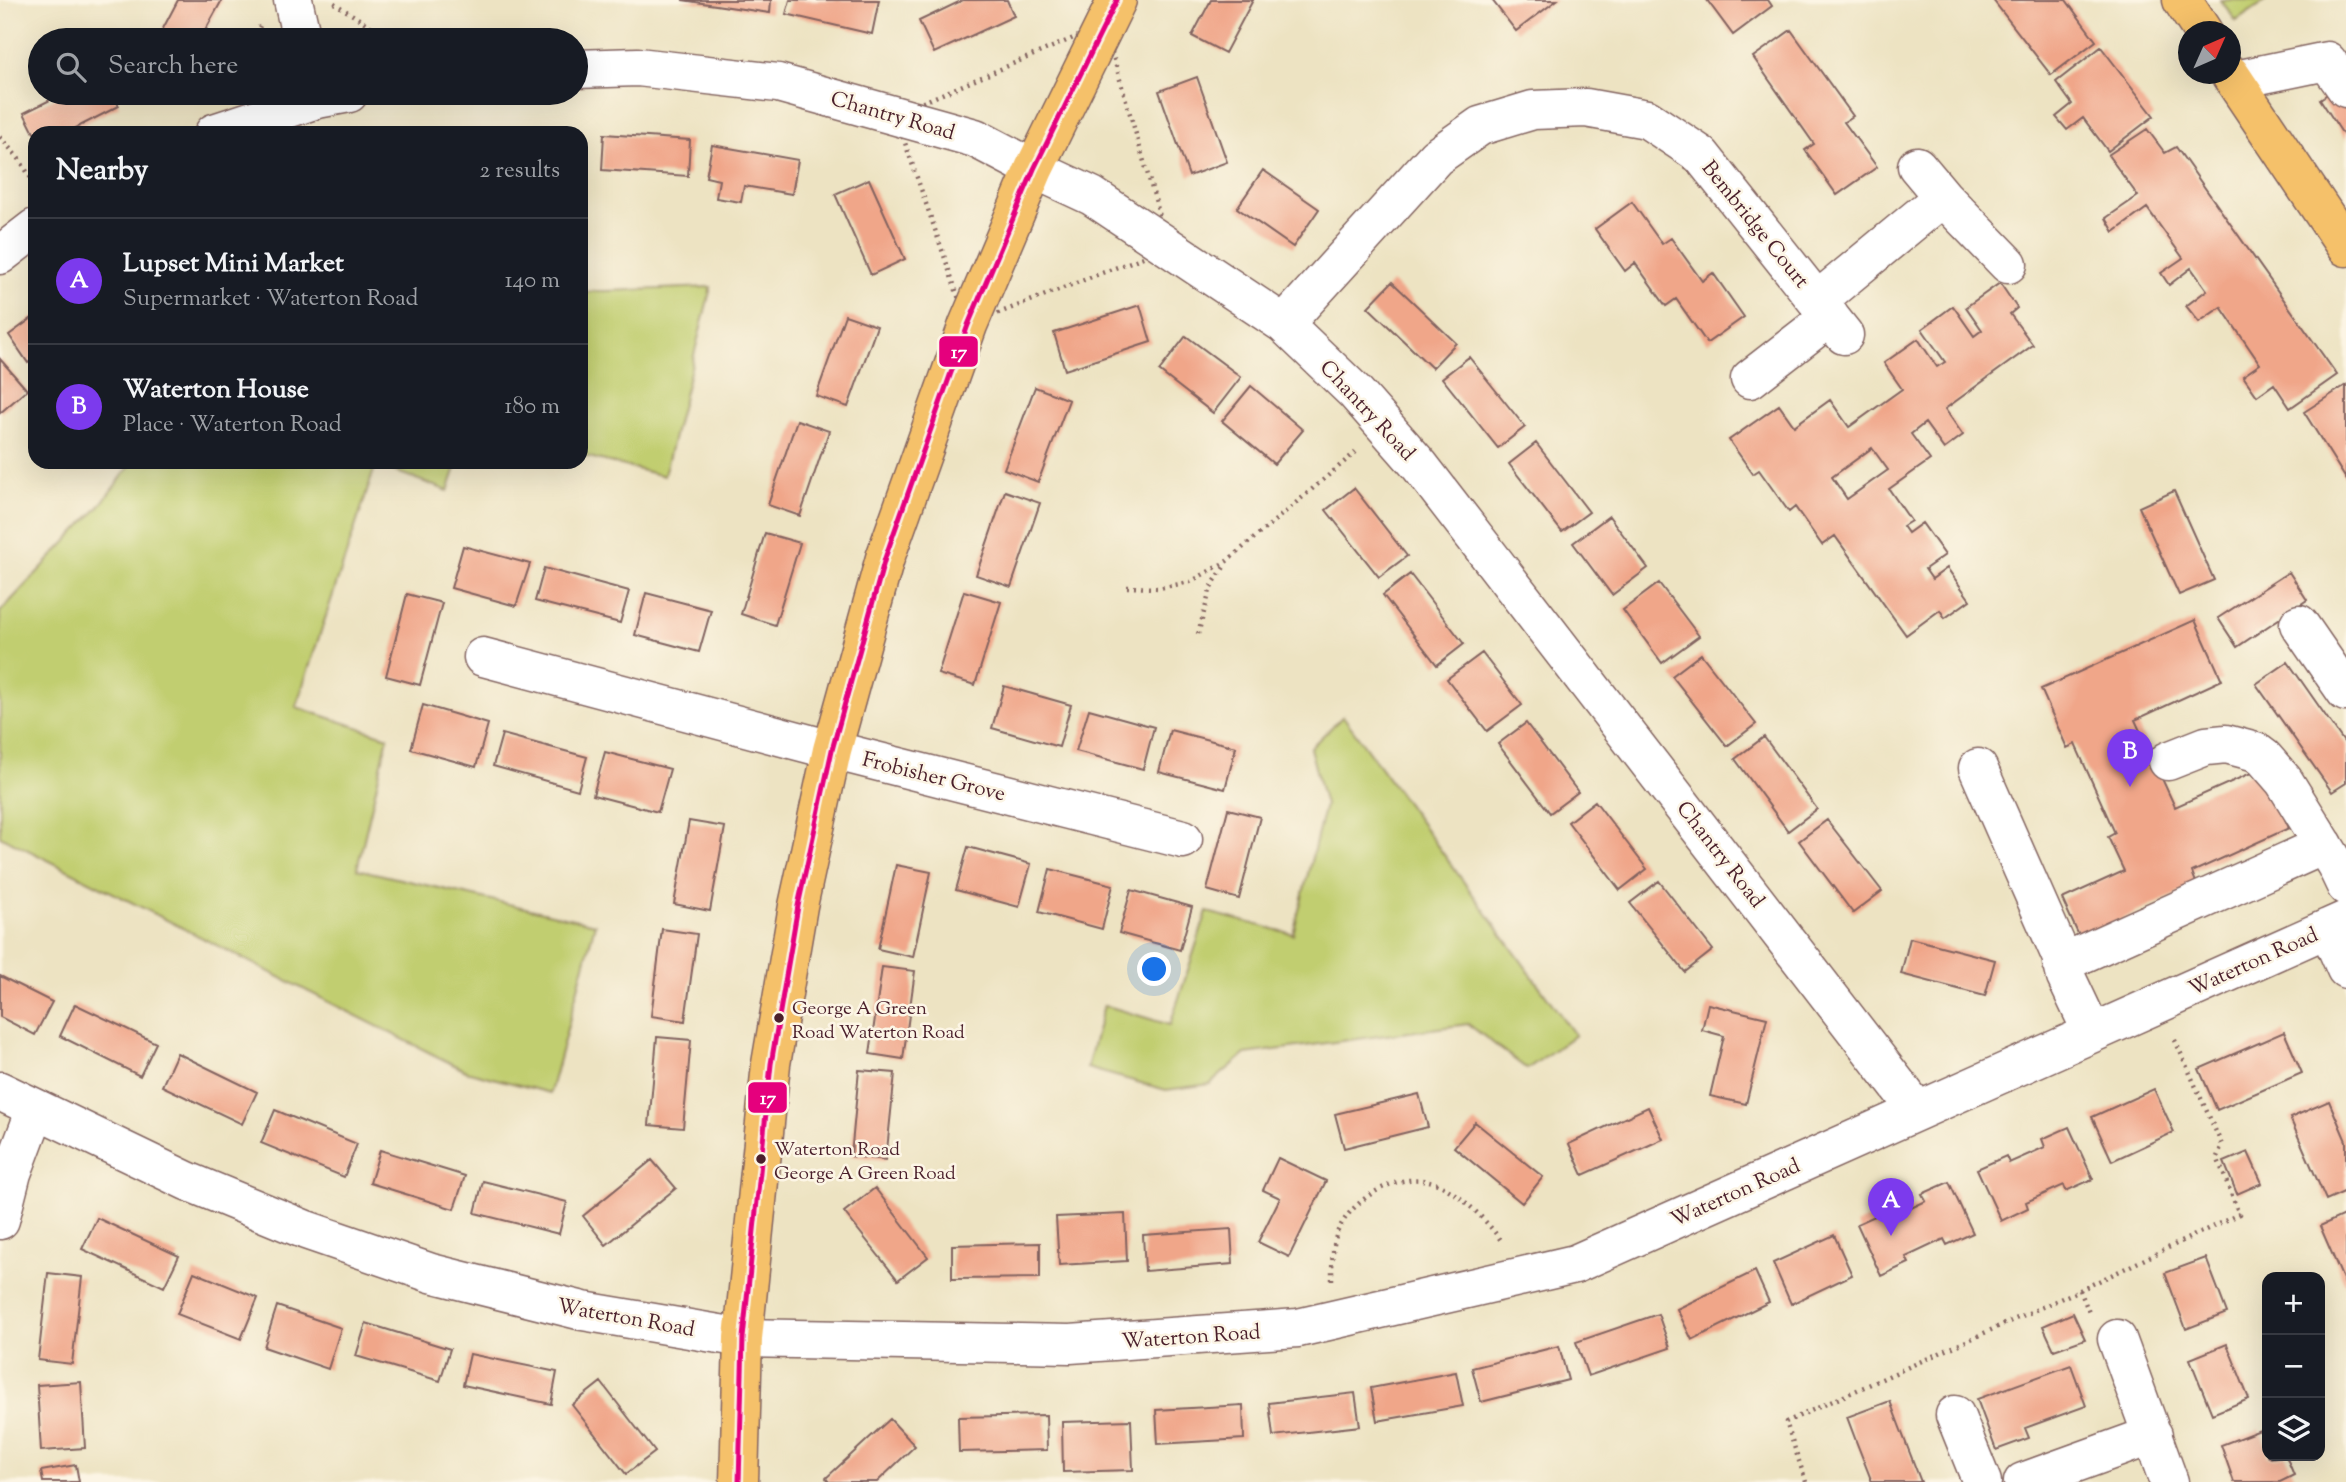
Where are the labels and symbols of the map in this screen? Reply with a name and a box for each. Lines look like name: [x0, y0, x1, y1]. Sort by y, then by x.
north arrow: [2178, 21, 2241, 84]
street label: Chantry Road: [827, 85, 958, 149]
street label: Bembridge Court: [1694, 155, 1815, 295]
line badge: 17: [938, 335, 979, 368]
text: 17: [951, 340, 967, 367]
street label: Chantry Road: [1312, 354, 1421, 469]
pin: B: [2107, 729, 2153, 787]
street label: Frobisher Grove: [859, 746, 1008, 810]
street label: Chantry Road: [1668, 795, 1771, 915]
street label: Waterton Road: [2184, 921, 2324, 1005]
your location: [1137, 952, 1171, 986]
place label: George A Green Road Waterton Road: [792, 996, 965, 1047]
marker: George A Green Road Waterton Road: [772, 1011, 786, 1025]
line badge: 17: [747, 1081, 788, 1114]
text: 17: [760, 1086, 776, 1113]
place label: Waterton Road George A Green Road: [774, 1137, 956, 1188]
marker: Waterton Road George A Green Road: [754, 1152, 768, 1166]
street label: Waterton Road: [1666, 1152, 1806, 1236]
pin: A: [1868, 1178, 1914, 1236]
street label: Waterton Road: [555, 1292, 697, 1346]
street label: Waterton Road: [1121, 1318, 1262, 1358]

